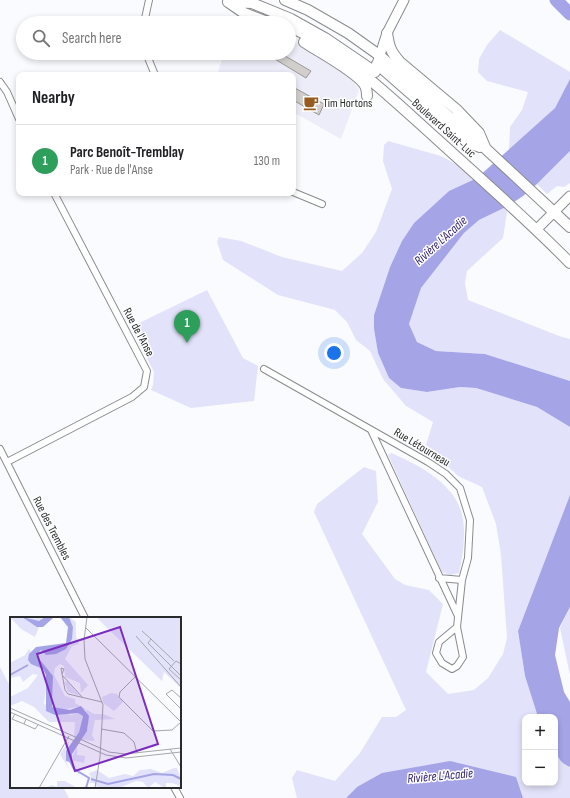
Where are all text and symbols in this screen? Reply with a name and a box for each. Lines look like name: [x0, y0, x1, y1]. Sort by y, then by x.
search box: [16, 16, 296, 60]
icon: search: [30, 27, 52, 49]
text: Search here: [62, 29, 122, 48]
text: Nearby: [32, 88, 75, 108]
cafe icon: Tim Hortons: [302, 94, 320, 112]
place label: Tim Hortons: [323, 96, 372, 111]
street label: Boulevard Saint-Luc: [409, 96, 479, 161]
text: Parc Benoît-Tremblay: [70, 143, 184, 162]
text: 1: [42, 153, 48, 169]
text: 130 m: [254, 153, 280, 169]
text: Park · Rue de l'Anse: [70, 162, 153, 178]
water label: Rivière L'Acadie: [411, 213, 470, 269]
street label: Rue de l'Anse: [120, 305, 158, 359]
pin: 1: [174, 310, 200, 343]
your location: [324, 343, 344, 363]
street label: Rue Létourneau: [391, 425, 453, 470]
street label: Rue des Trembles: [29, 494, 74, 563]
inset map: [10, 617, 181, 788]
map controls: [522, 714, 558, 786]
button: +: [522, 714, 558, 750]
button: −: [522, 750, 558, 786]
water label: Rivière L'Acadie: [407, 765, 474, 787]

